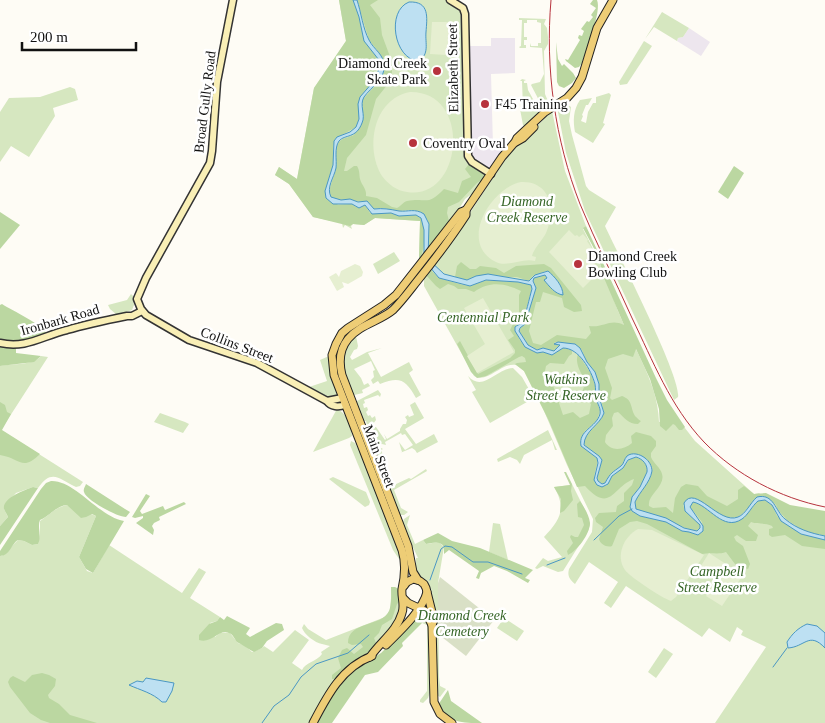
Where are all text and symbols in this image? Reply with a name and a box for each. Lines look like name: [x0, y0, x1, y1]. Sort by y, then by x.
scale bar: [22, 20, 136, 52]
street label: Elizabeth Street: [445, 23, 461, 113]
text: 200 m: [30, 29, 68, 45]
street label: Broad Gully Road: [191, 50, 219, 154]
place label: Diamond Creek Skate Park: [338, 56, 427, 87]
marker: Diamond Creek Skate Park: [431, 65, 443, 77]
place label: F45 Training: [495, 97, 568, 112]
marker: F45 Training: [479, 98, 491, 110]
place label: Coventry Oval: [423, 136, 506, 151]
marker: Coventry Oval: [407, 137, 419, 149]
park label: Diamond Creek Reserve: [487, 194, 567, 225]
place label: Diamond Creek Bowling Club: [588, 249, 677, 280]
marker: Diamond Creek Bowling Club: [572, 258, 584, 270]
street label: Ironbark Road: [19, 302, 101, 338]
park label: Centennial Park: [437, 310, 530, 325]
street label: Collins Street: [199, 324, 276, 366]
park label: Watkins Street Reserve: [526, 372, 606, 403]
street label: Main Street: [360, 423, 398, 489]
park label: Campbell Street Reserve: [677, 564, 757, 595]
park label: Diamond Creek Cemetery: [417, 608, 507, 639]

